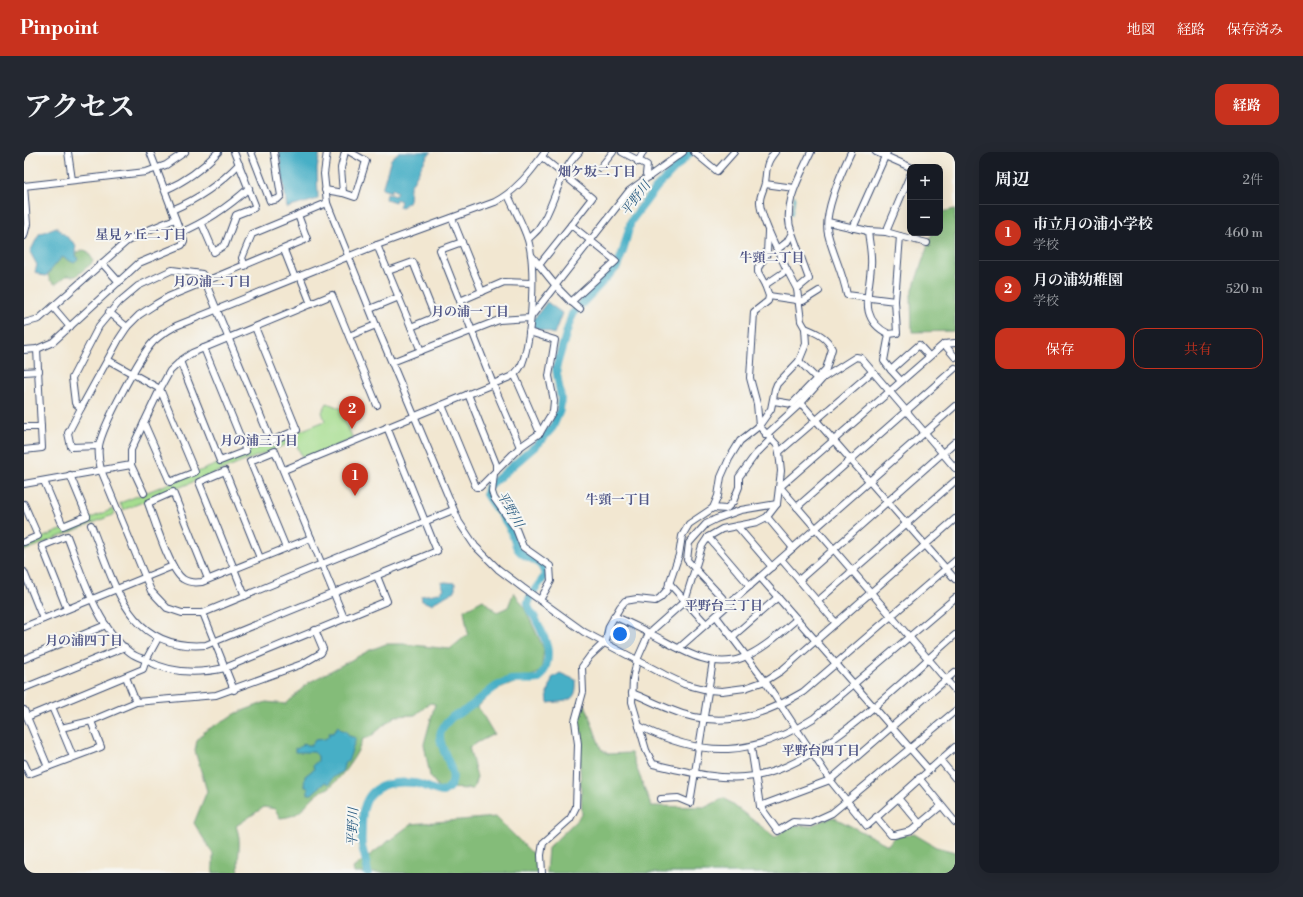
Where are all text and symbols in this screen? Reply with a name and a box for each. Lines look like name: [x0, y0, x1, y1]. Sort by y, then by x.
text: Pinpoint: [20, 16, 99, 40]
text: 地図: [1127, 21, 1155, 39]
text: 経路: [1177, 21, 1205, 39]
text: 保存済み: [1227, 21, 1283, 39]
button: 経路: [1215, 84, 1279, 125]
text: アクセス: [24, 90, 135, 125]
district label: 畑ケ坂二丁目: [558, 164, 636, 180]
map controls: [907, 164, 943, 236]
button: +: [907, 164, 943, 200]
text: 周辺: [995, 169, 1029, 191]
text: 2件: [1243, 172, 1263, 188]
water label: 平野川: [618, 177, 655, 219]
button: −: [907, 200, 943, 236]
text: 市立月の浦小学校: [1033, 215, 1153, 234]
text: 1: [1005, 225, 1011, 241]
text: 460 m: [1225, 225, 1263, 241]
district label: 星見ヶ丘二丁目: [95, 227, 187, 243]
text: 学校: [1033, 237, 1059, 253]
district label: 牛頸二丁目: [739, 250, 805, 266]
text: 月の浦幼稚園: [1033, 271, 1123, 290]
district label: 月の浦二丁目: [173, 274, 251, 290]
text: 2: [1004, 281, 1012, 297]
text: 520 m: [1226, 281, 1263, 297]
text: 学校: [1033, 293, 1059, 309]
district label: 月の浦一丁目: [431, 304, 509, 320]
button: 保存: [995, 328, 1125, 369]
button: 共有: [1133, 328, 1263, 369]
pin: 2: [339, 396, 365, 429]
district label: 月の浦三丁目: [220, 433, 298, 449]
pin: 1: [342, 463, 368, 496]
water label: 平野川: [493, 489, 528, 532]
district label: 牛頸一丁目: [585, 492, 651, 508]
district label: 平野台三丁目: [685, 598, 763, 614]
your location: [610, 624, 630, 644]
district label: 月の浦四丁目: [45, 633, 123, 649]
district label: 平野台四丁目: [782, 743, 860, 759]
water label: 平野川: [344, 805, 362, 847]

